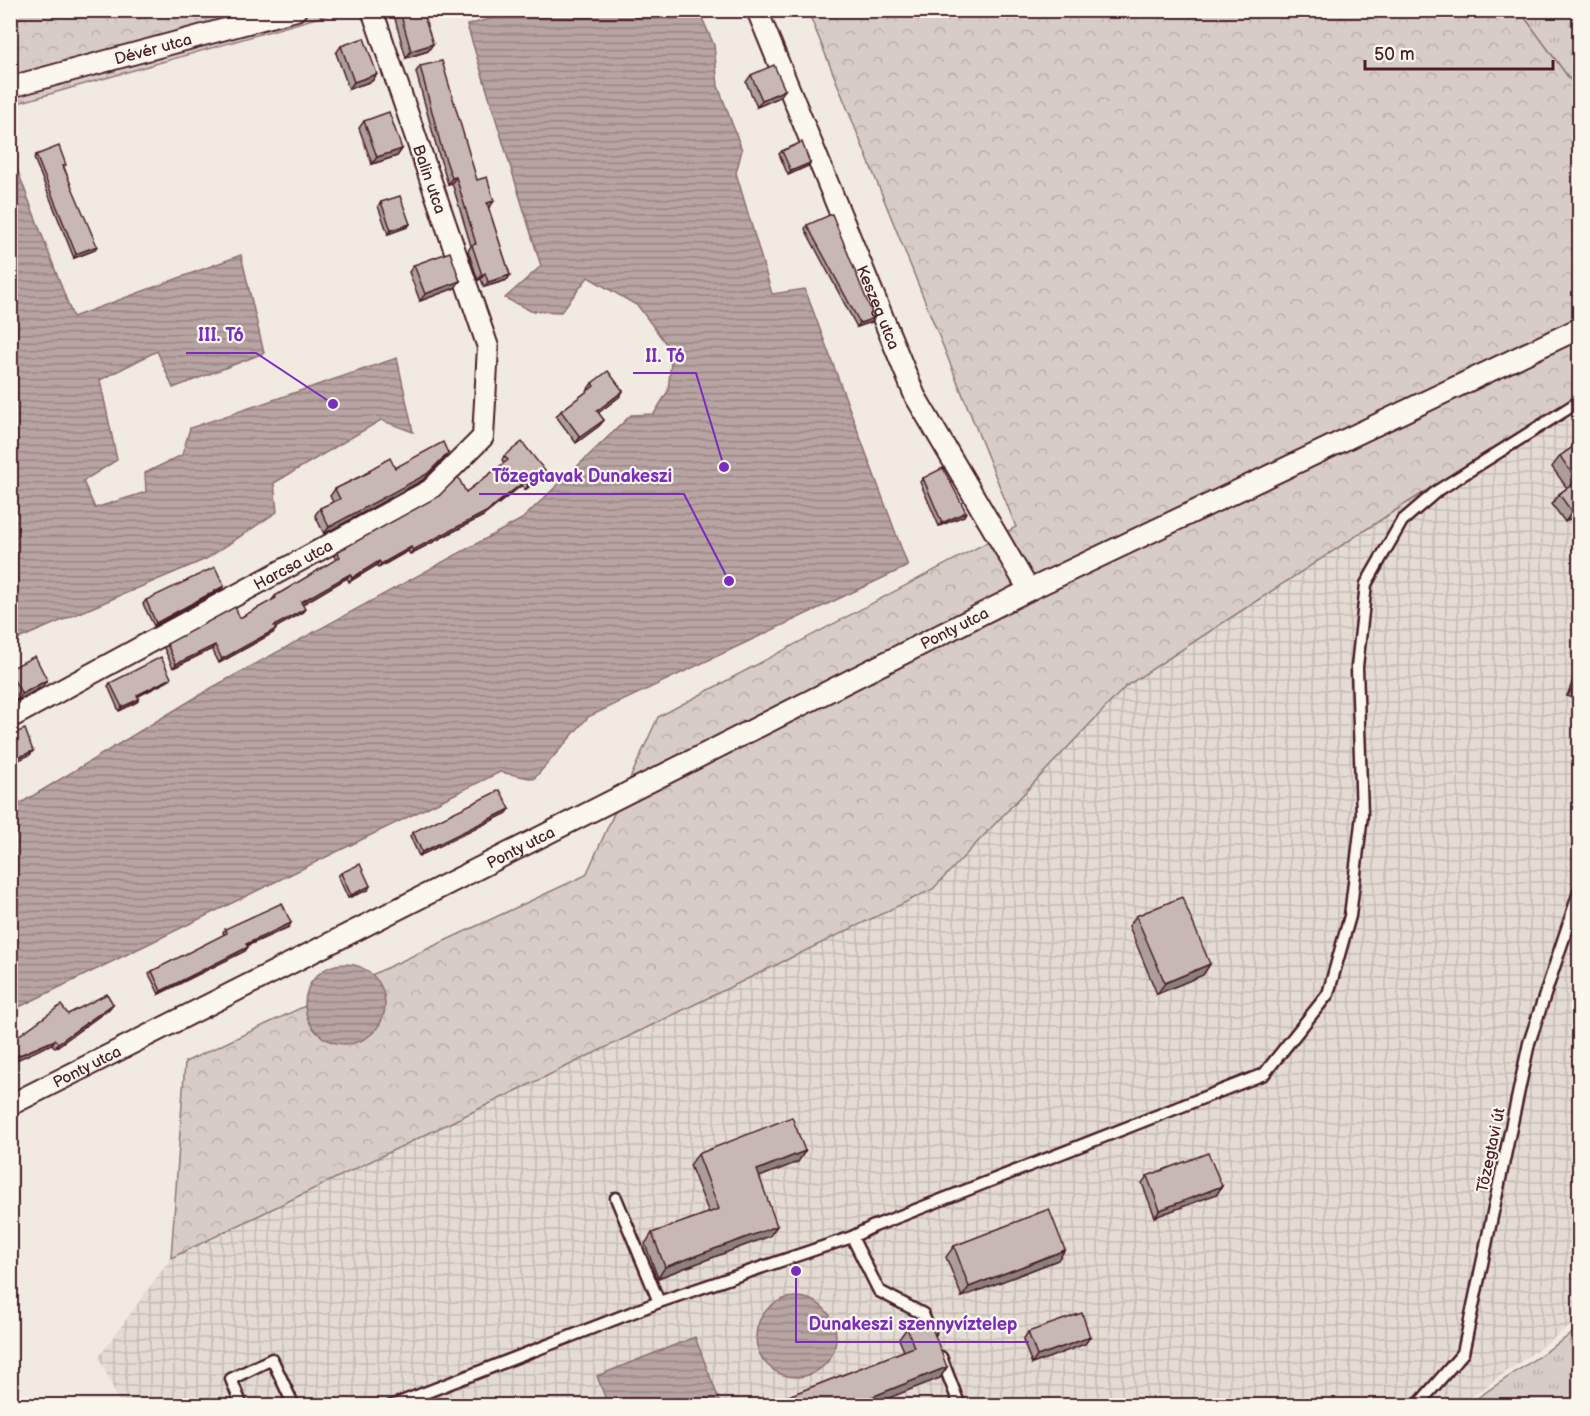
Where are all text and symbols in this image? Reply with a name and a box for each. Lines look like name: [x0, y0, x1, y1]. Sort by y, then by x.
street label: Dévér utca: [113, 31, 194, 69]
scale bar: [1365, 33, 1552, 71]
text: 50 m: [1374, 44, 1415, 65]
street label: Balin utca: [408, 143, 449, 216]
street label: Keszeg utca: [852, 263, 903, 352]
callout: III. Tó: [186, 317, 256, 353]
text: III. Tó: [198, 325, 244, 346]
callout: II. Tó: [633, 337, 696, 373]
text: II. Tó: [645, 346, 685, 367]
callout: Tőzegtavak Dunakeszi: [479, 458, 684, 494]
text: Tőzegtavak Dunakeszi: [492, 466, 672, 487]
street label: Harcsa utca: [251, 537, 336, 595]
street label: Ponty utca: [918, 604, 992, 654]
street label: Ponty utca: [484, 823, 558, 873]
street label: Ponty utca: [50, 1042, 125, 1093]
street label: Tőzegtavi út: [1473, 1106, 1510, 1194]
callout: Dunakeszi szennyvíztelep: [796, 1306, 1029, 1342]
text: Dunakeszi szennyvíztelep: [809, 1314, 1017, 1335]

